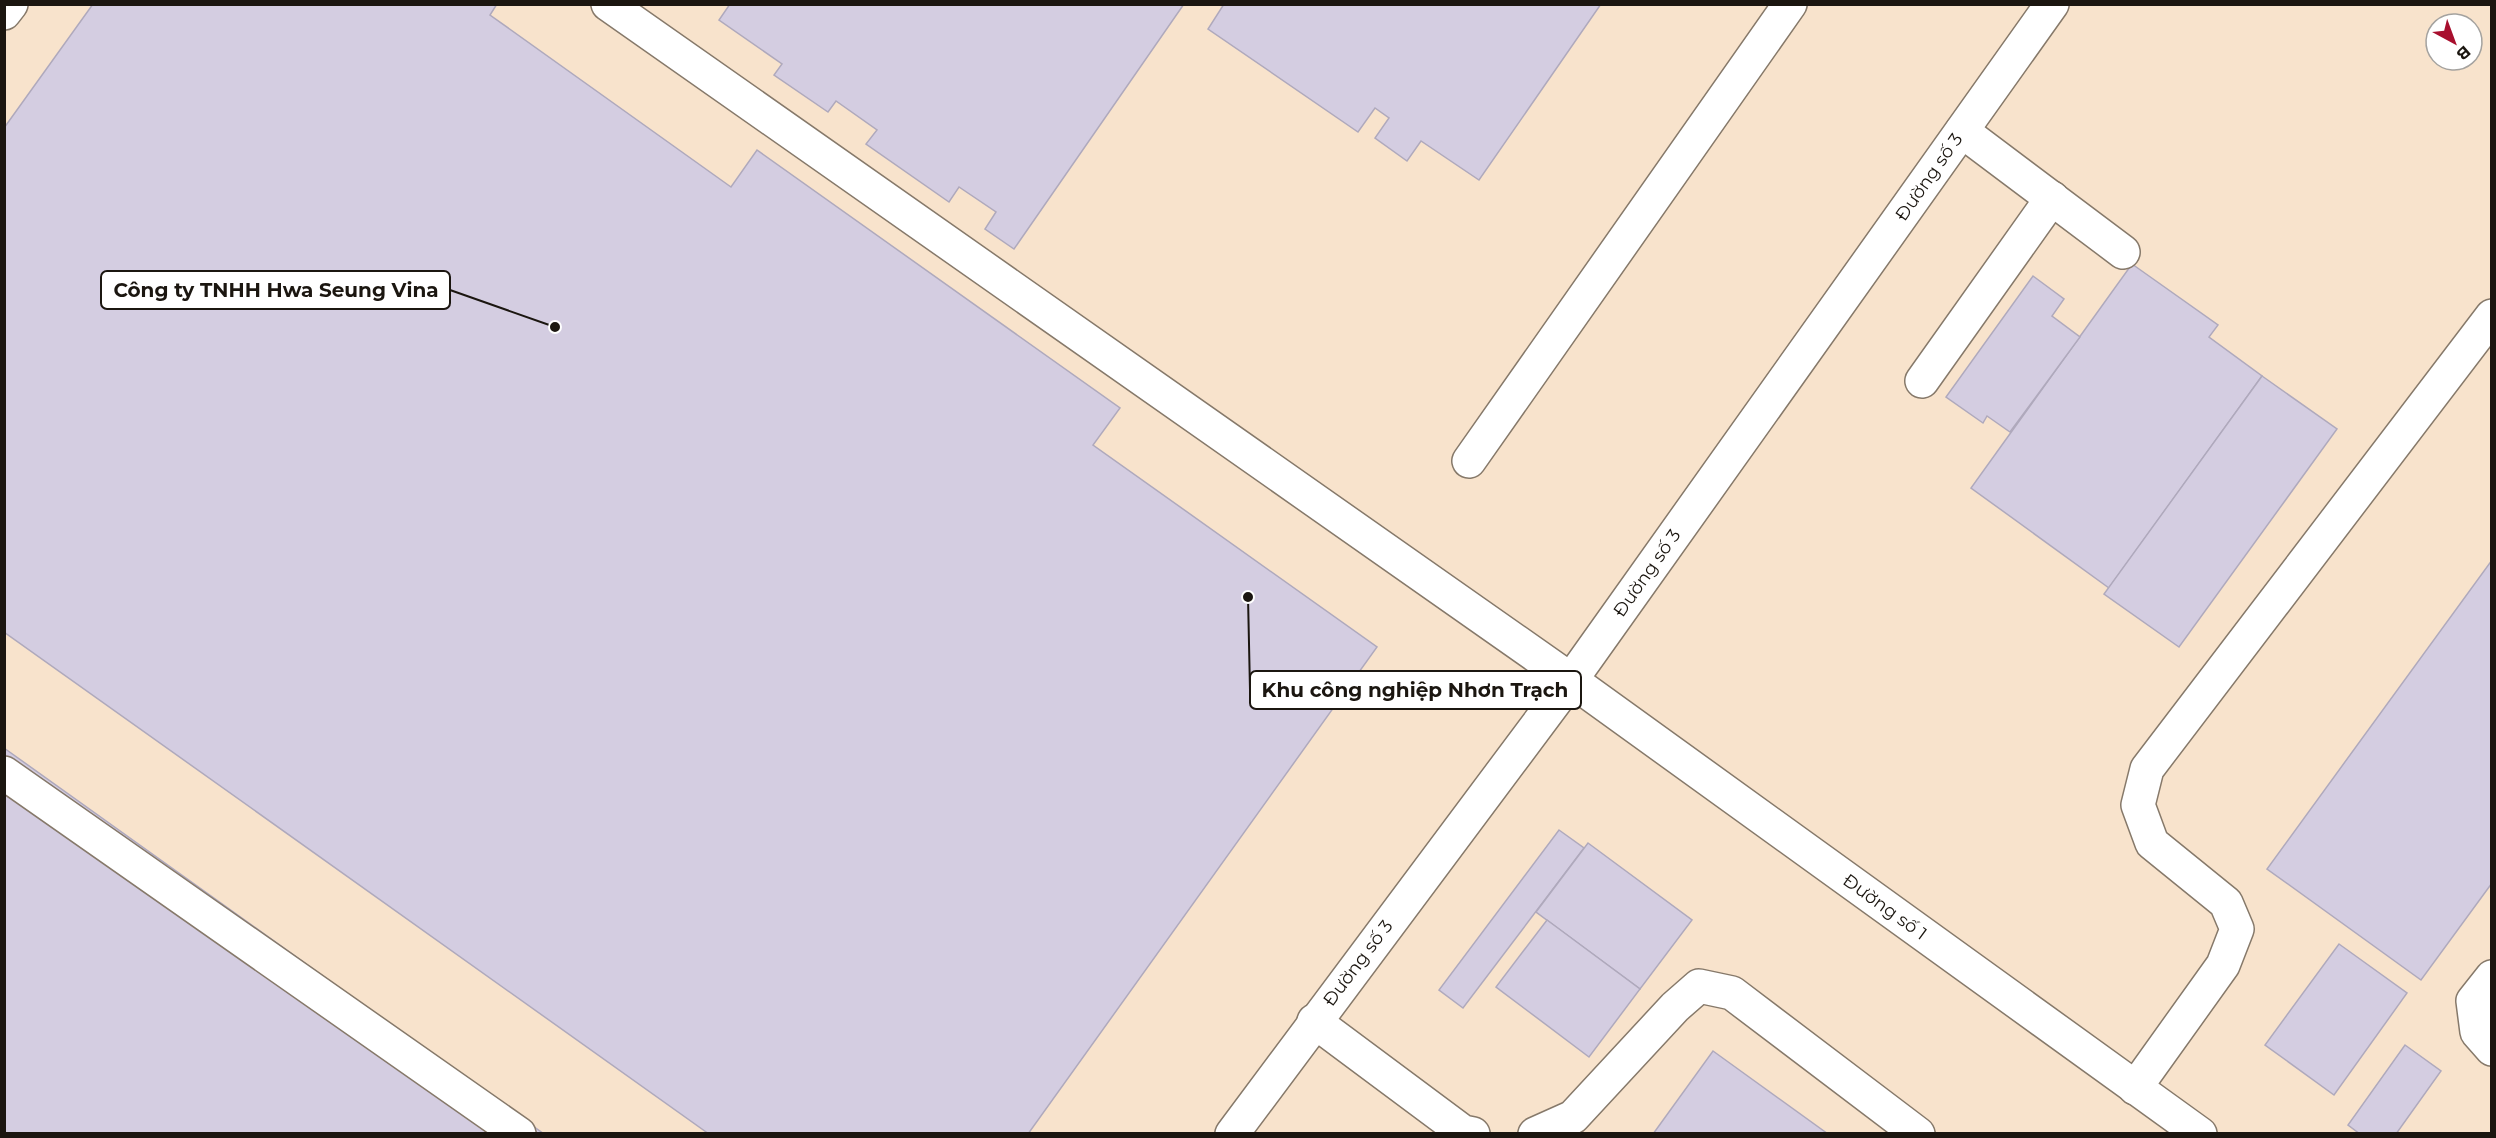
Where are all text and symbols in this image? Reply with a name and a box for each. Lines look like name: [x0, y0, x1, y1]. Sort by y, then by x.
north arrow: [2424, 12, 2484, 72]
text: B: [2453, 42, 2474, 64]
street label: Đường số 3: [1891, 129, 1967, 225]
callout: Công ty TNHH Hwa Seung Vina: [101, 271, 450, 309]
text: Công ty TNHH Hwa Seung Vina: [113, 278, 439, 302]
street label: Đường số 3: [1609, 525, 1685, 621]
callout: Khu công nghiệp Nhơn Trạch: [1250, 671, 1581, 709]
text: Khu công nghiệp Nhơn Trạch: [1262, 678, 1568, 702]
street label: Đường số 1: [1839, 869, 1931, 945]
street label: Đường số 3: [1318, 916, 1398, 1010]

